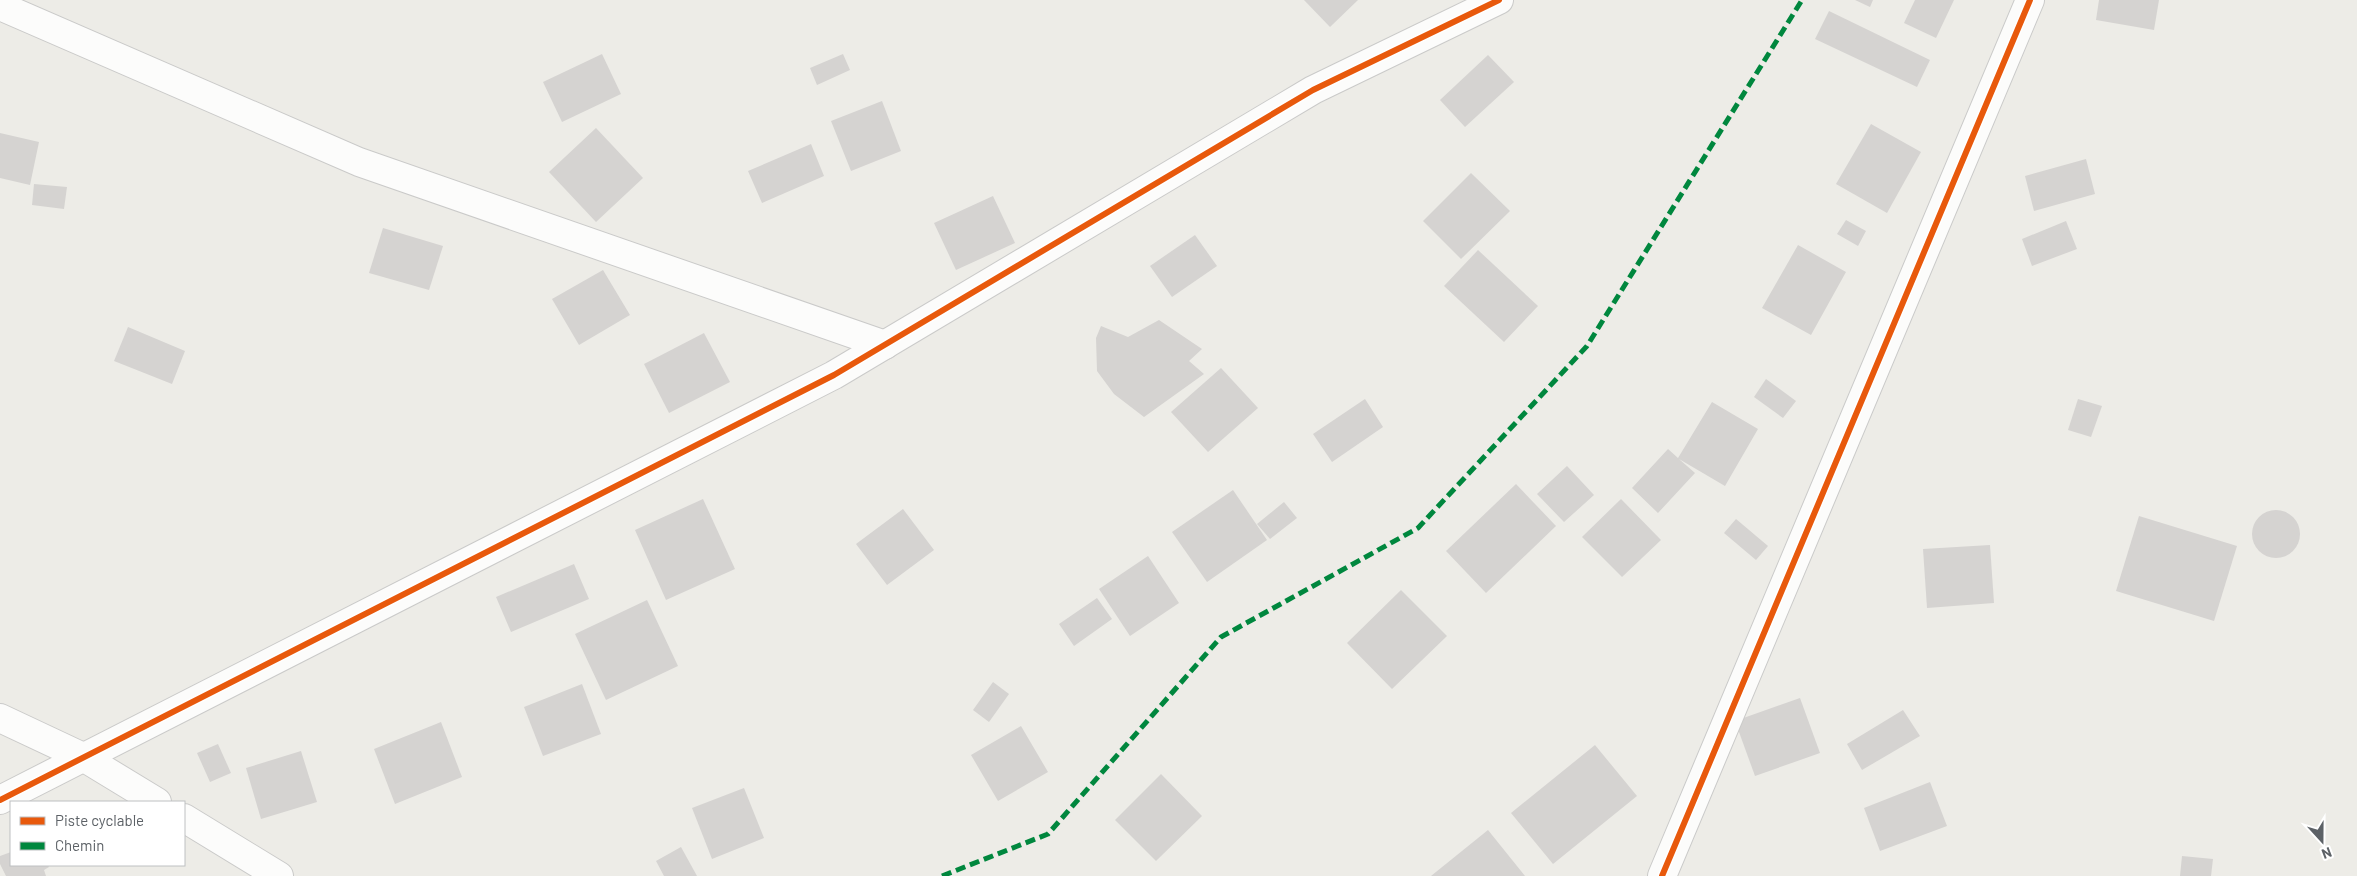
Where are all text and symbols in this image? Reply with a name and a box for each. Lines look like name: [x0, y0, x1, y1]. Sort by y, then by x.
legend: [10, 801, 185, 866]
text: Piste cyclable: [55, 811, 144, 829]
north arrow: [2297, 816, 2347, 866]
text: Chemin: [55, 836, 104, 854]
text: N: [2319, 844, 2334, 863]

